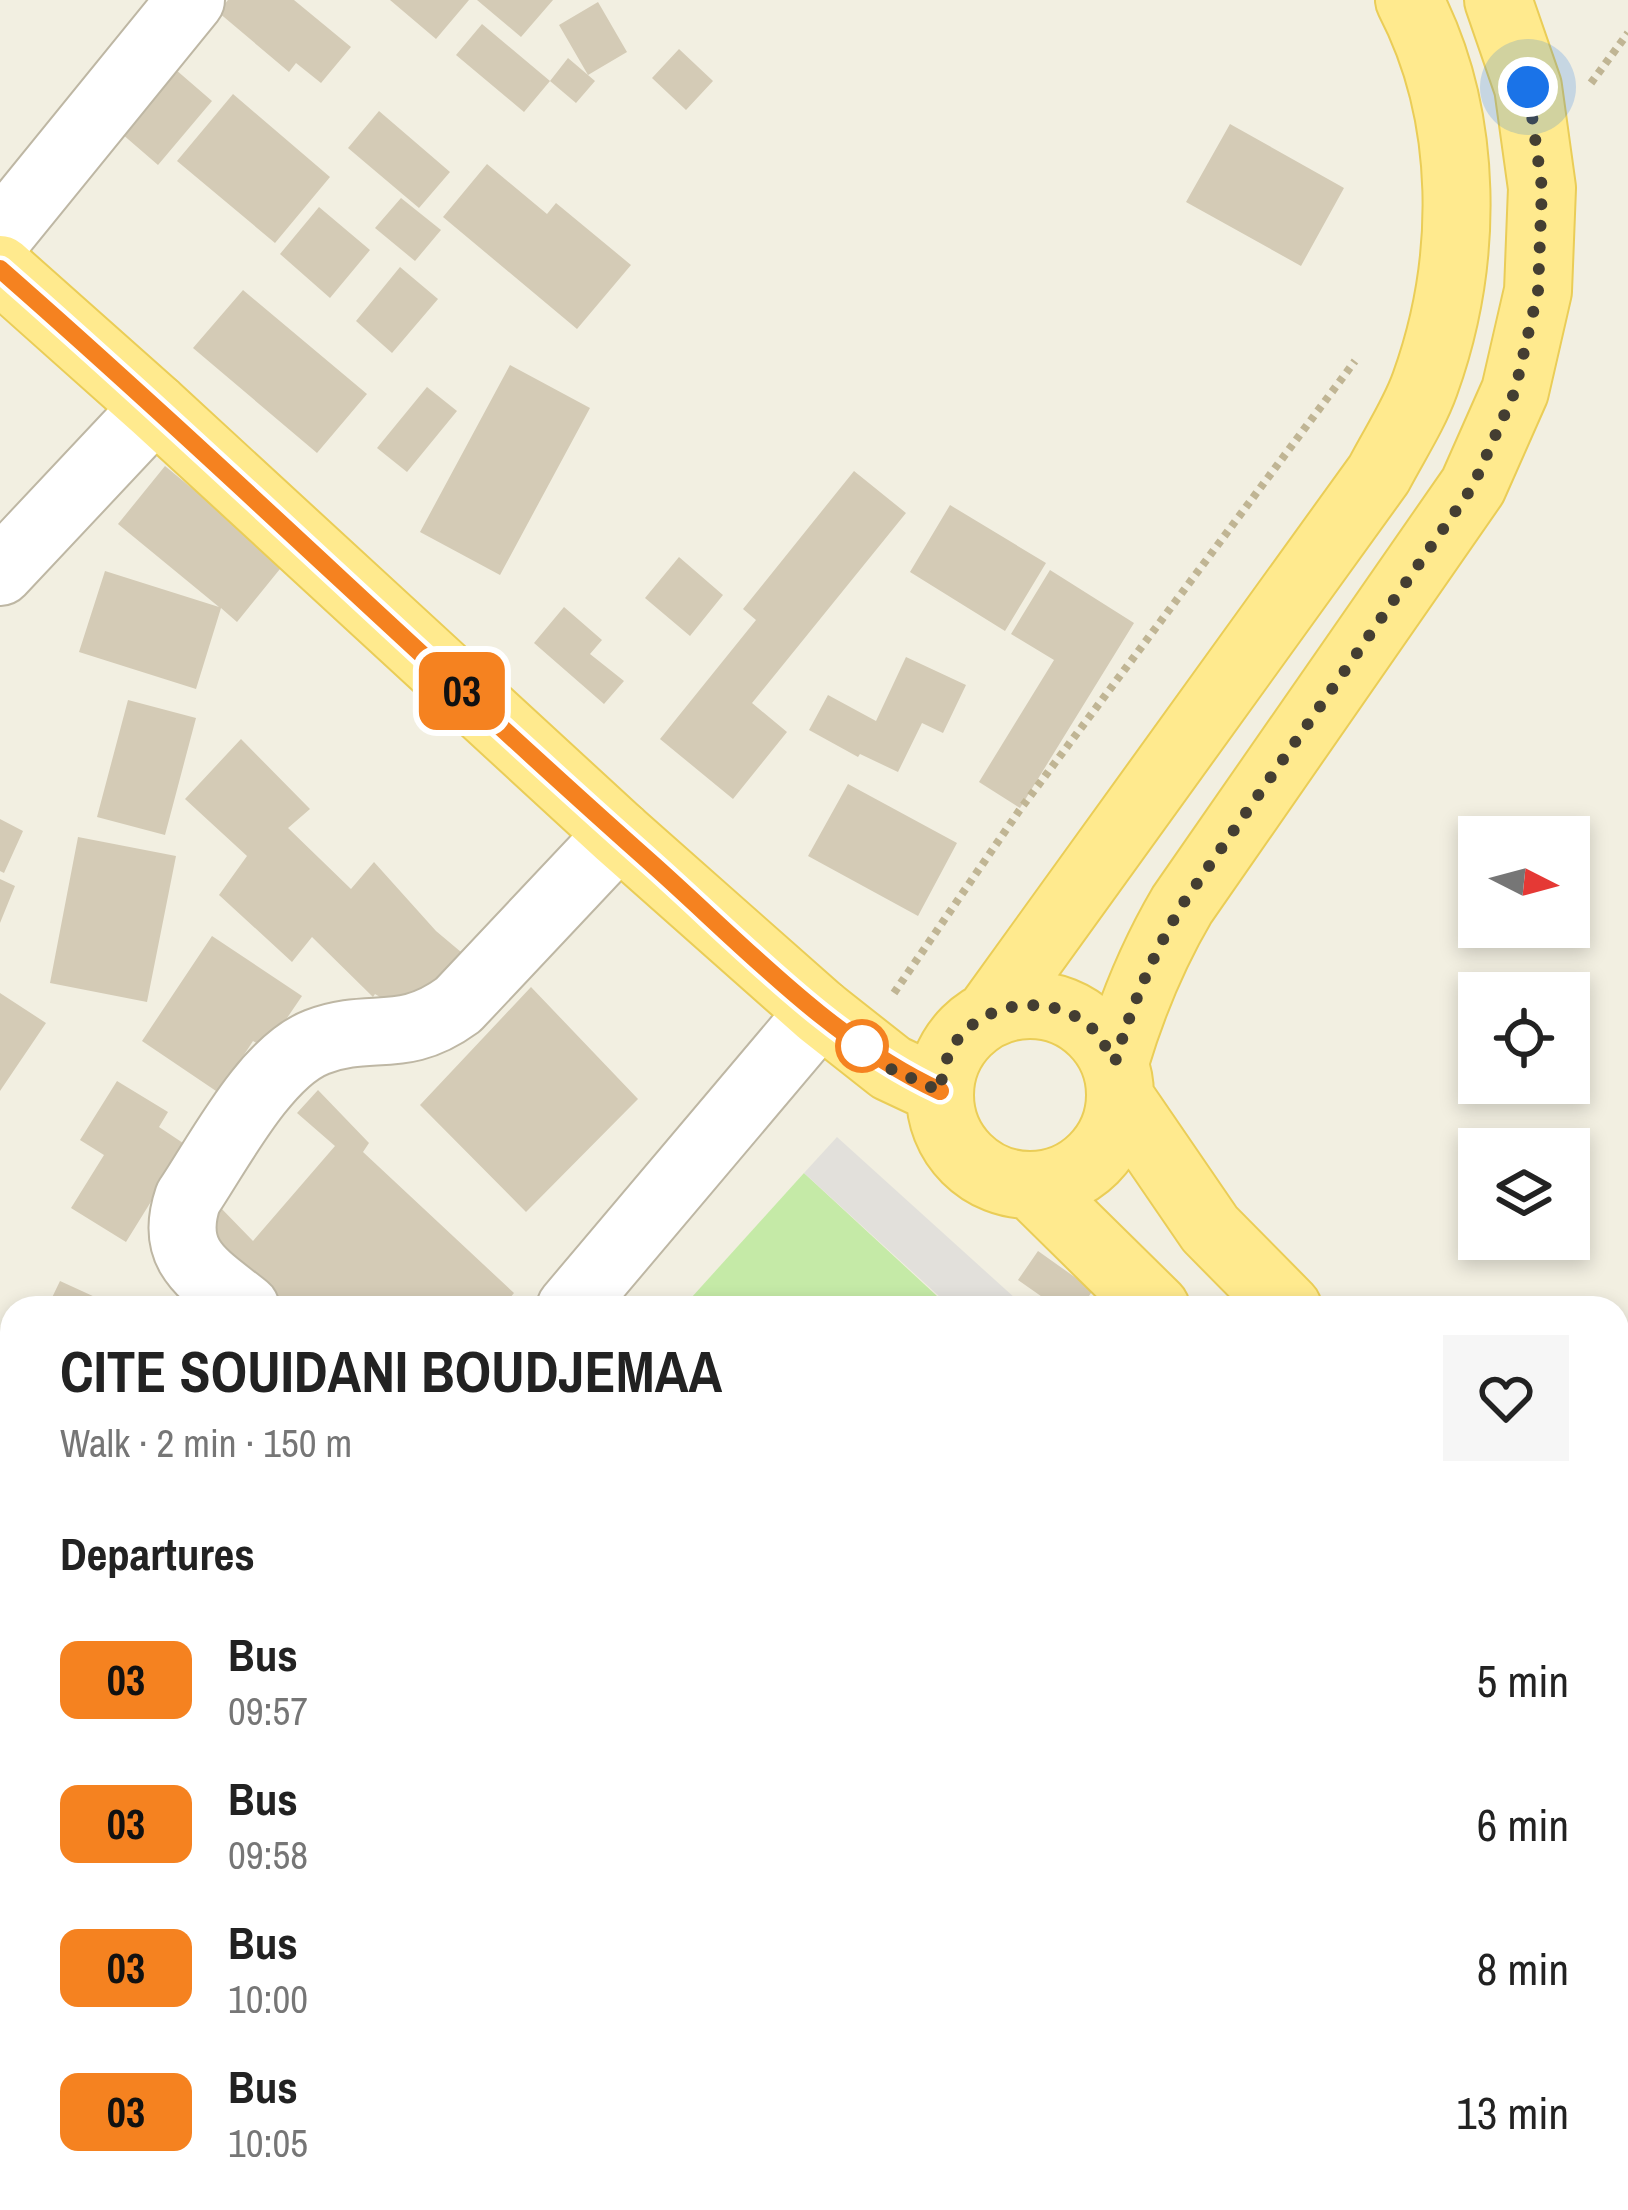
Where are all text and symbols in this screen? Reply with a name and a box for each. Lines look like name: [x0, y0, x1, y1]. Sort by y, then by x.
your location: [1498, 57, 1558, 117]
line badge: 03: [408, 652, 516, 730]
text: 03: [443, 663, 481, 719]
north arrow: [1458, 816, 1590, 948]
map controls: [1458, 816, 1590, 1260]
button: locate: [1458, 972, 1590, 1104]
unlabelled marker: [837, 1021, 887, 1071]
button: layers: [1458, 1128, 1590, 1260]
text: CITE SOUIDANI BOUDJEMAA: [60, 1333, 722, 1410]
button: heart: [1443, 1335, 1569, 1461]
text: Walk · 2 min · 150 m: [60, 1417, 352, 1469]
text: Departures: [60, 1523, 255, 1584]
text: Bus: [228, 1624, 298, 1685]
text: 5 min: [1477, 1650, 1569, 1711]
text: 03: [107, 1652, 145, 1708]
text: 09:57: [228, 1685, 308, 1737]
text: Bus: [228, 1768, 298, 1829]
text: 6 min: [1477, 1794, 1569, 1855]
text: 03: [107, 1796, 145, 1852]
text: 09:58: [228, 1829, 308, 1881]
text: Bus: [228, 1912, 298, 1973]
text: 8 min: [1477, 1938, 1569, 1999]
text: 03: [107, 1940, 145, 1996]
text: 10:00: [228, 1973, 308, 2025]
text: Bus: [228, 2056, 298, 2117]
text: 13 min: [1456, 2082, 1569, 2143]
text: 03: [107, 2084, 145, 2140]
text: 10:05: [228, 2117, 308, 2169]

